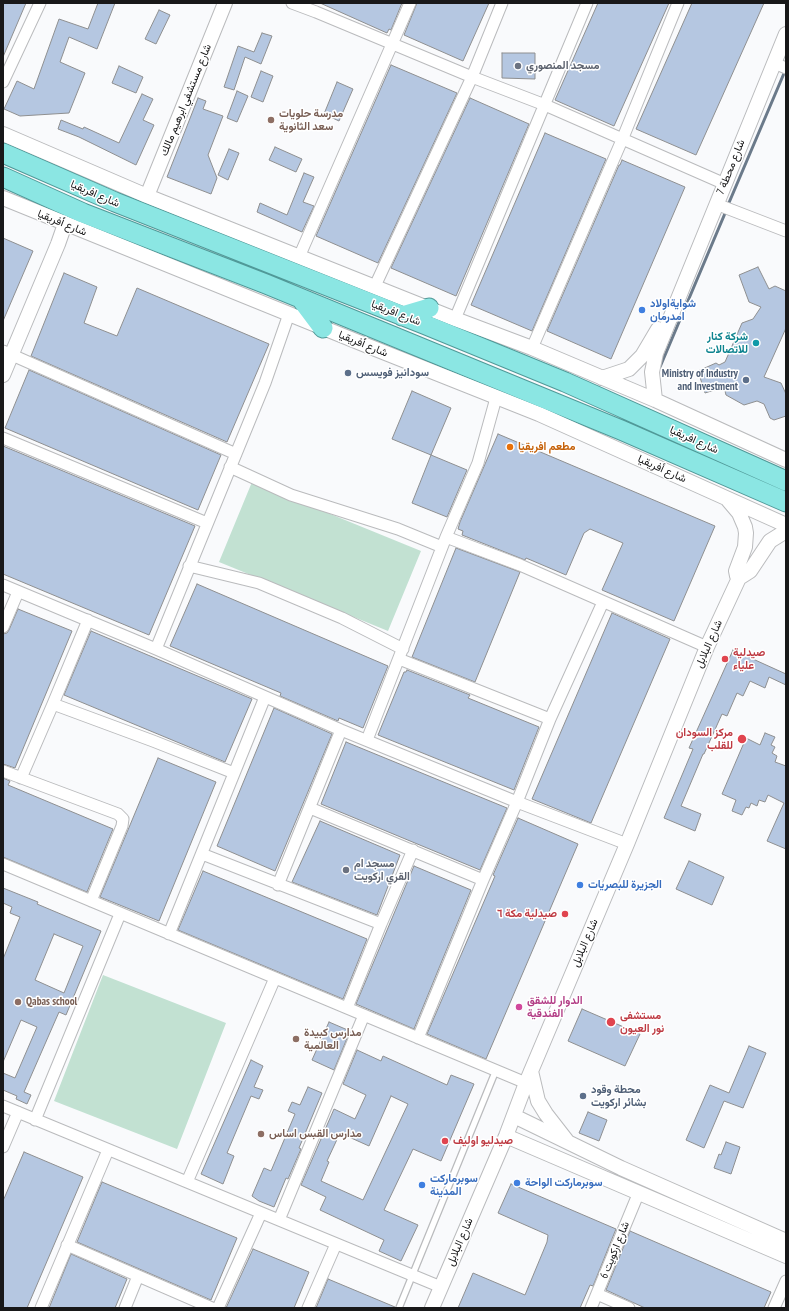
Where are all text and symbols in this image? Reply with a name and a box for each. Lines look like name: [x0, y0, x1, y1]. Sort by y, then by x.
street label: شارع مستشفي ابرهيم مالك: [157, 42, 215, 158]
place label: مسجد المنصوري: [526, 59, 600, 73]
marker: مسجد المنصوري: [513, 61, 523, 71]
place label: مدرسة حلويات سعد الثانوية: [279, 107, 343, 133]
marker: مدرسة حلويات سعد الثانوية: [266, 115, 276, 125]
street label: شارع محطة 7: [714, 138, 748, 196]
street label: شارع افريقيا: [68, 178, 122, 210]
street label: شارع أفريقيا: [35, 207, 89, 239]
place label: شوايةاولاد امدرمان: [650, 297, 696, 323]
street label: شارع افريقيا: [369, 298, 423, 328]
marker: شوايةاولاد امدرمان: [637, 305, 647, 315]
street label: شارع أفريقيا: [336, 328, 390, 360]
place label: شركة كنار للاتصالات: [706, 330, 748, 356]
marker: شركة كنار للاتصالات: [751, 338, 761, 348]
place label: سودانيز فويسس: [356, 366, 429, 380]
place label: Ministry of Industry and Investment: [662, 367, 738, 393]
marker: سودانيز فويسس: [343, 368, 353, 378]
marker: Ministry of Industry and Investment: [741, 375, 751, 385]
street label: شارع افريقيا: [668, 423, 720, 457]
place label: مطعم افريقيا: [518, 440, 575, 454]
marker: مطعم افريقيا: [505, 442, 515, 452]
street label: شارع أفريقيا: [636, 452, 688, 486]
street label: شارع البلابل: [693, 618, 725, 670]
place label: صيدلية علياء: [733, 646, 765, 672]
marker: صيدلية علياء: [720, 654, 730, 664]
place label: مركز السودان للقلب: [676, 726, 733, 752]
marker: مركز السودان للقلب: [736, 733, 748, 745]
place label: مسجد ام القري اركويت: [354, 857, 410, 883]
marker: مسجد ام القري اركويت: [341, 865, 351, 875]
place label: الجزيرة للبصريات: [588, 878, 662, 892]
marker: الجزيرة للبصريات: [575, 880, 585, 890]
place label: صيدلية مكة ٦: [497, 907, 557, 921]
marker: صيدلية مكة ٦: [560, 909, 570, 919]
street label: شارع البلابل: [569, 917, 601, 969]
place label: الدوار للشقق الفندقية: [527, 994, 583, 1020]
place label: Qabas school: [26, 995, 77, 1009]
marker: Qabas school: [13, 997, 23, 1007]
marker: الدوار للشقق الفندقية: [514, 1002, 524, 1012]
place label: مستشفى نور العيون: [620, 1009, 664, 1035]
marker: مستشفى نور العيون: [605, 1016, 617, 1028]
place label: مدارس كبيدة العالمية: [304, 1026, 361, 1052]
marker: مدارس كبيدة العالمية: [291, 1034, 301, 1044]
place label: محطة وقود بشائر اركويت: [591, 1083, 646, 1109]
marker: محطة وقود بشائر اركويت: [578, 1091, 588, 1101]
place label: مدارس القبس اساس: [269, 1127, 362, 1141]
marker: مدارس القبس اساس: [256, 1129, 266, 1139]
place label: صيدليو اوليف: [453, 1134, 513, 1148]
marker: صيدليو اوليف: [440, 1136, 450, 1146]
place label: سوبرماركت المدينة: [430, 1172, 478, 1198]
place label: سوبرماركت الواحة: [525, 1176, 602, 1190]
marker: سوبرماركت الواحة: [512, 1178, 522, 1188]
marker: سوبرماركت المدينة: [417, 1180, 427, 1190]
street label: شارع البلابل: [444, 1216, 476, 1268]
street label: شارع اركويت 6: [598, 1220, 632, 1280]

